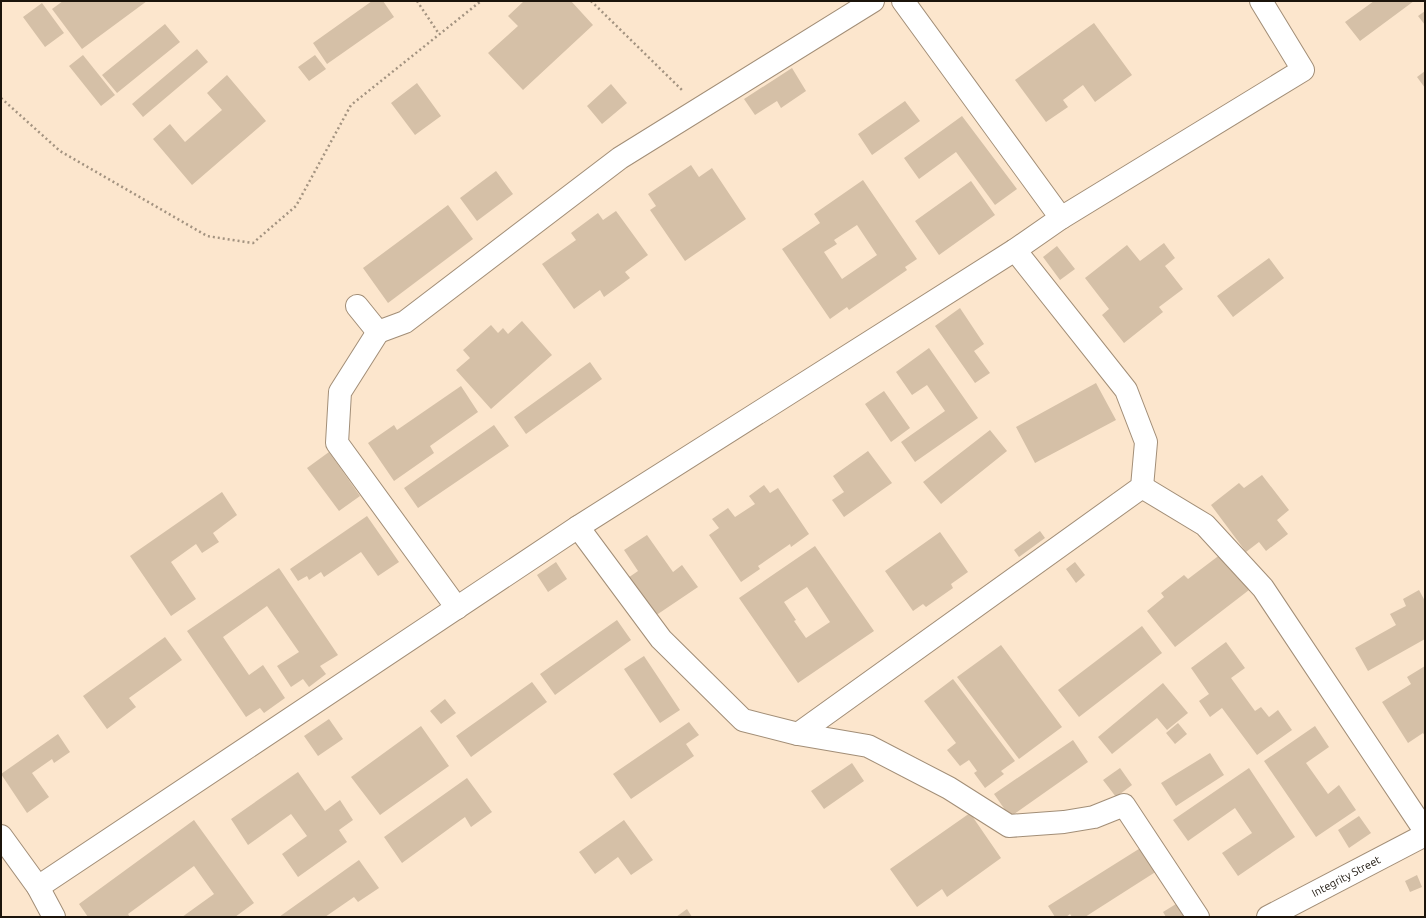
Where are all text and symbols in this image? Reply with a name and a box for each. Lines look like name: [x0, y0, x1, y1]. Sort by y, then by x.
street label: Integrity Street: [1310, 853, 1383, 899]

